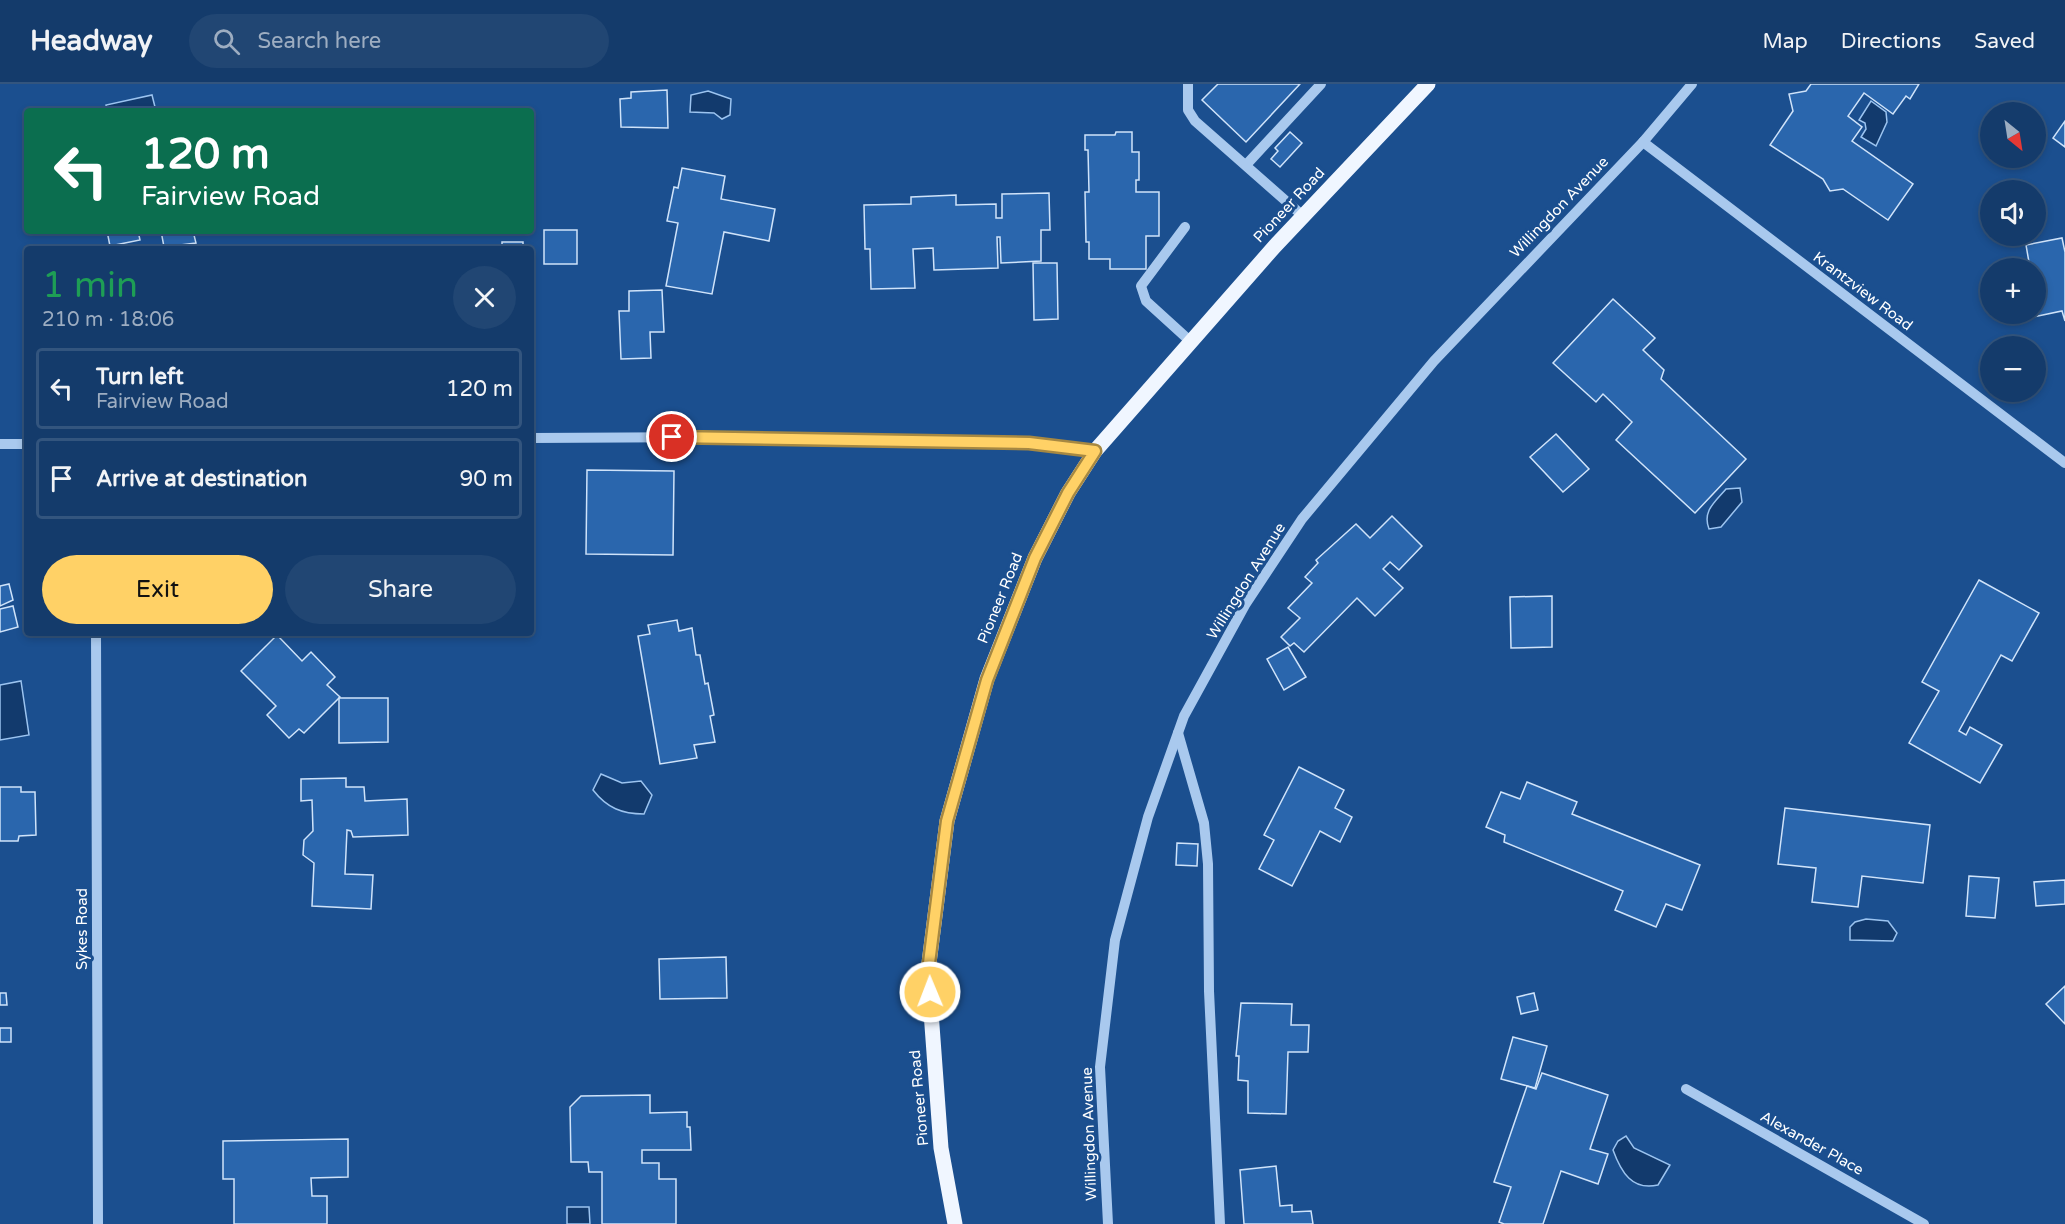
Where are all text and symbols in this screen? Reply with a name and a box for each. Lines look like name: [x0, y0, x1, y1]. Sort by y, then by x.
search box: [189, 14, 609, 68]
text: Headway: [30, 24, 153, 58]
icon: search: [210, 25, 243, 58]
text: Search here: [258, 28, 381, 54]
text: Map: [1762, 29, 1808, 54]
text: Directions: [1841, 29, 1941, 54]
text: Saved: [1974, 29, 2035, 54]
north arrow: [1980, 102, 2046, 168]
map controls: [1980, 102, 2046, 402]
text: 120 m: [141, 129, 270, 180]
icon: left: [42, 132, 120, 210]
street label: Willingdon Avenue: [1506, 153, 1612, 261]
street label: Pioneer Road: [1250, 164, 1328, 246]
text: Fairview Road: [141, 180, 320, 213]
button: sound: [1980, 180, 2046, 246]
street label: Krantzview Road: [1810, 248, 1916, 334]
button: +: [1980, 258, 2046, 324]
text: 1 min: [42, 264, 138, 307]
button: close: [453, 266, 516, 329]
text: 210 m · 18:06: [42, 308, 174, 332]
button: −: [1980, 336, 2046, 402]
text: Turn left: [96, 364, 184, 390]
icon: left: [45, 372, 78, 405]
text: 120 m: [446, 376, 513, 402]
text: Fairview Road: [96, 390, 229, 414]
pin: [646, 411, 697, 462]
icon: arrive: [655, 420, 688, 453]
icon: arrive: [45, 462, 78, 495]
text: Arrive at destination: [96, 466, 307, 492]
text: 90 m: [459, 466, 513, 492]
street label: Willingdon Avenue: [1203, 519, 1289, 643]
street label: Pioneer Road: [974, 550, 1026, 646]
button: Exit: [42, 555, 273, 624]
button: Share: [285, 555, 516, 624]
street label: Sykes Road: [73, 888, 91, 970]
position arrow: [898, 960, 962, 1024]
street label: Pioneer Road: [906, 1049, 932, 1147]
street label: Willingdon Avenue: [1078, 1067, 1100, 1201]
street label: Alexander Place: [1757, 1107, 1867, 1179]

